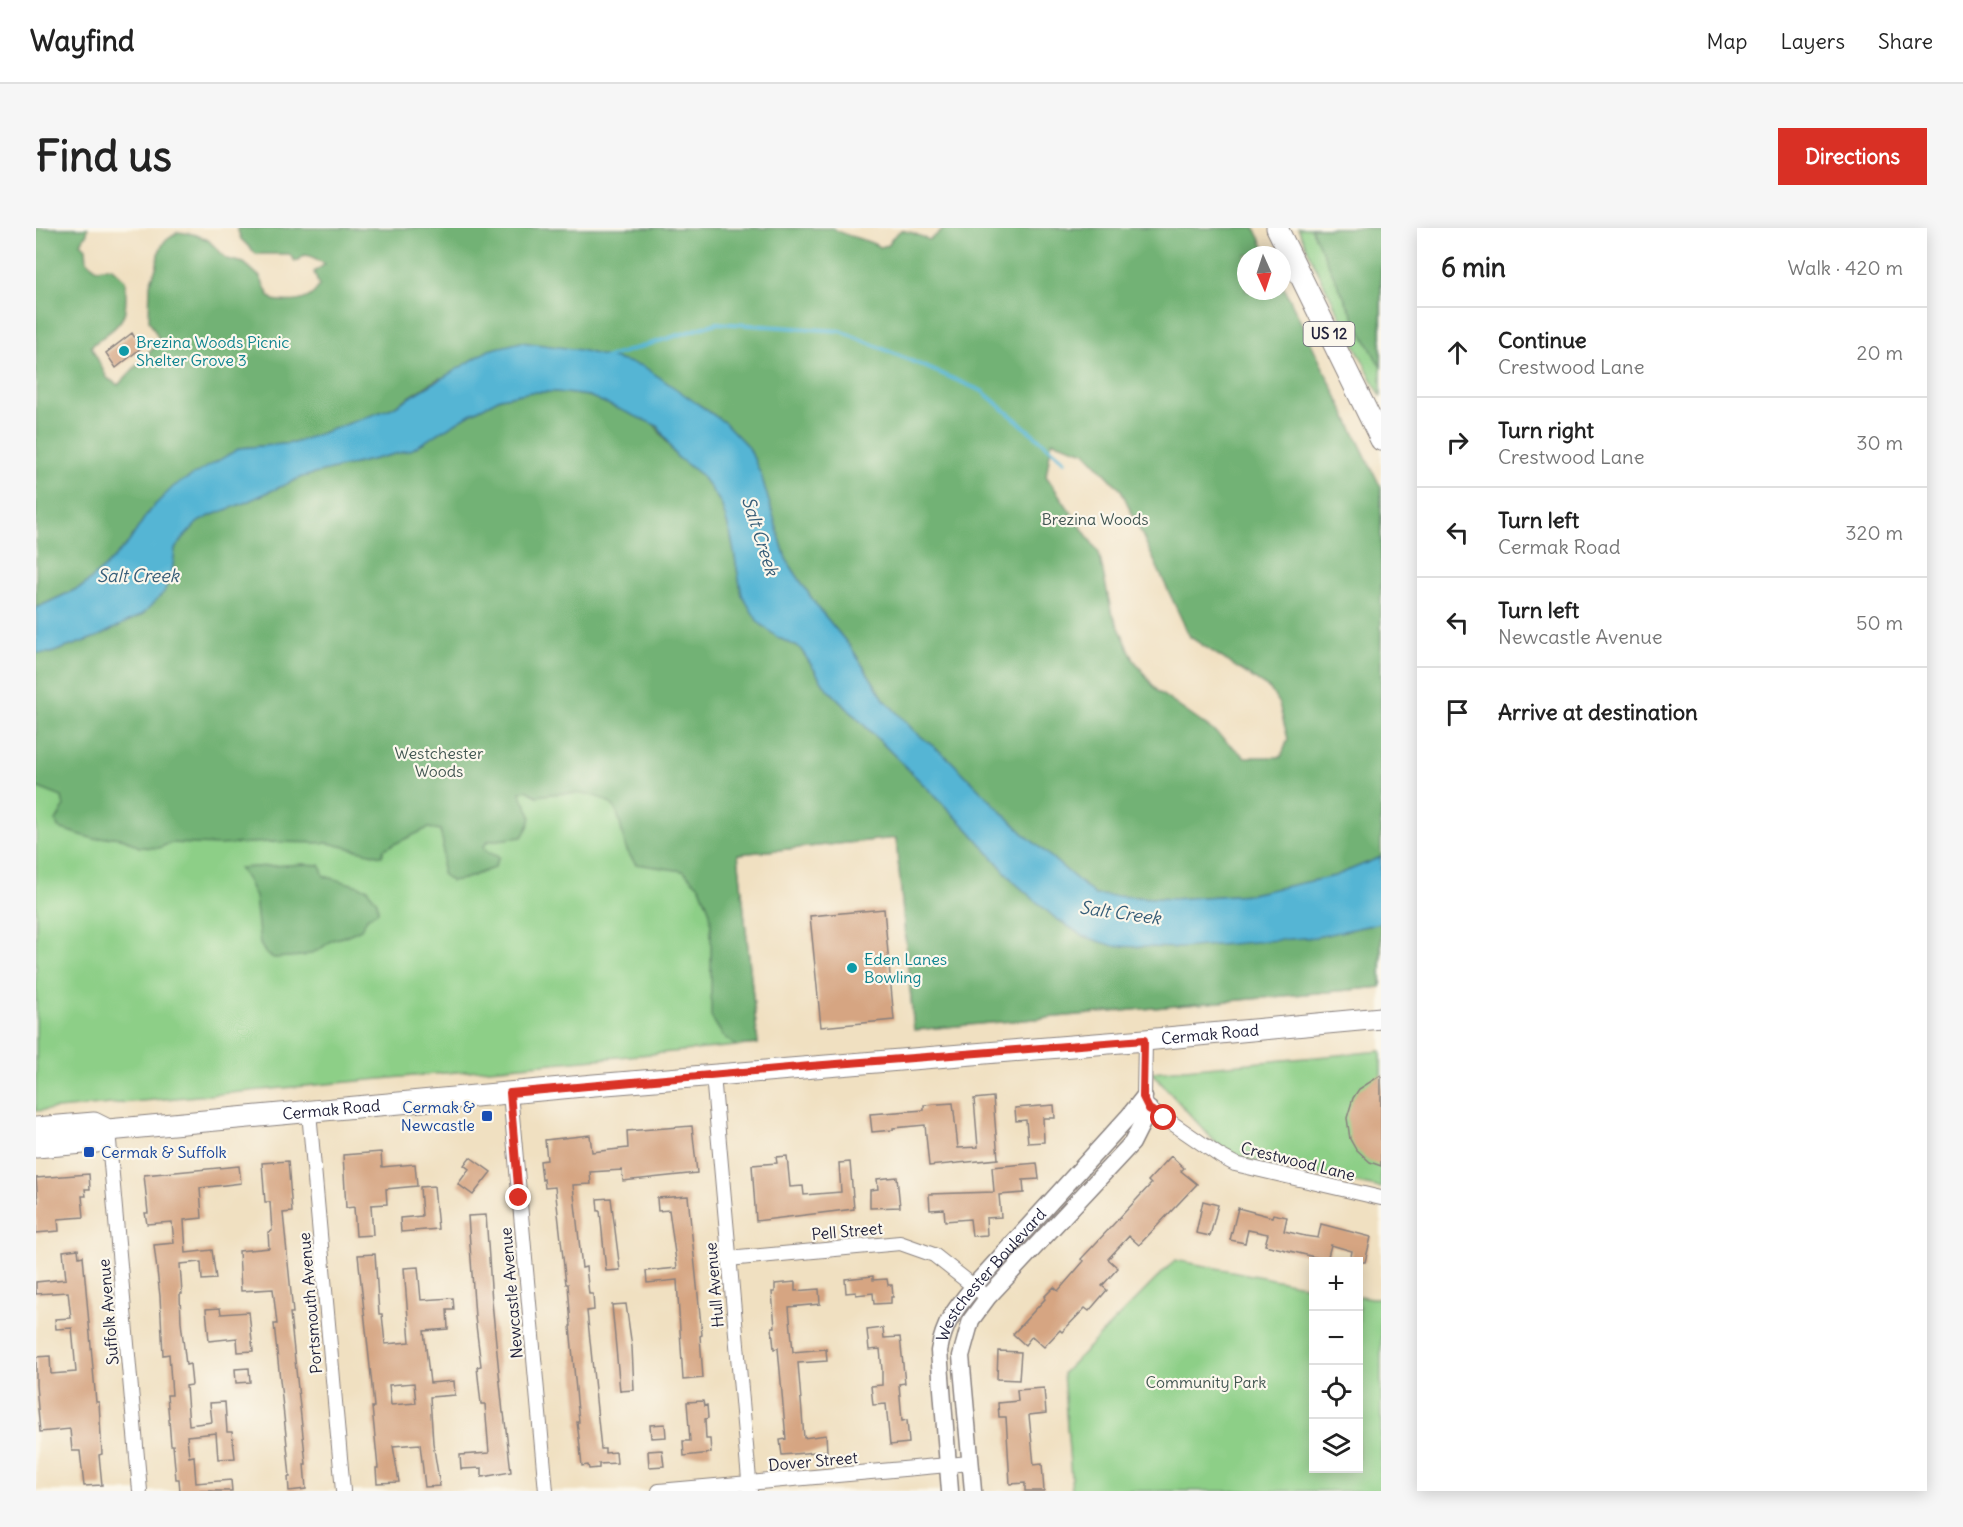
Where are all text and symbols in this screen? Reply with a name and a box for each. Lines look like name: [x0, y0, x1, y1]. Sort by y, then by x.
text: Wayfind: [30, 23, 134, 59]
text: Map: [1707, 28, 1747, 55]
text: Layers: [1780, 28, 1845, 55]
text: Share: [1878, 28, 1933, 55]
button: Directions: [1778, 128, 1927, 185]
text: Find us: [36, 130, 172, 182]
north arrow: [1237, 246, 1291, 300]
text: 6 min: [1441, 251, 1506, 284]
text: Walk · 420 m: [1787, 255, 1903, 280]
road number: US 12: [1304, 322, 1354, 346]
text: Continue: [1498, 326, 1587, 354]
place label: Brezina Woods Picnic Shelter Grove 3: [136, 332, 289, 370]
icon: ahead: [1441, 336, 1474, 369]
text: 20 m: [1857, 340, 1903, 365]
marker: Brezina Woods Picnic Shelter Grove 3: [117, 344, 131, 358]
text: Crestwood Lane: [1498, 354, 1644, 379]
text: Turn right: [1498, 416, 1594, 444]
icon: right: [1441, 426, 1474, 459]
text: 30 m: [1856, 430, 1903, 455]
text: Crestwood Lane: [1498, 444, 1644, 469]
water label: Salt Creek: [737, 493, 785, 580]
text: Turn left: [1498, 506, 1579, 534]
park label: Brezina Woods: [1041, 509, 1149, 529]
icon: left: [1441, 516, 1474, 549]
text: 320 m: [1845, 520, 1903, 545]
text: Cermak Road: [1498, 534, 1620, 559]
water label: Salt Creek: [97, 564, 181, 587]
text: Turn left: [1498, 596, 1579, 624]
icon: left: [1441, 606, 1474, 639]
text: 50 m: [1856, 610, 1903, 635]
text: Newcastle Avenue: [1498, 624, 1663, 649]
icon: arrive: [1441, 696, 1474, 729]
text: Arrive at destination: [1498, 698, 1698, 726]
park label: Westchester Woods: [395, 743, 484, 781]
water label: Salt Creek: [1078, 895, 1164, 930]
place label: Eden Lanes Bowling: [864, 949, 947, 987]
marker: Eden Lanes Bowling: [845, 961, 859, 975]
street label: Cermak Road: [1160, 1019, 1260, 1048]
street label: Cermak Road: [281, 1095, 381, 1124]
place label: Cermak & Newcastle: [401, 1097, 475, 1135]
route start: [1150, 1104, 1176, 1130]
marker: Cermak & Newcastle: [480, 1109, 494, 1123]
street label: Crestwood Lane: [1239, 1137, 1357, 1185]
place label: Cermak & Suffolk: [101, 1142, 227, 1162]
marker: Cermak & Suffolk: [82, 1145, 96, 1159]
route end: [505, 1184, 531, 1210]
street label: Westchester Boulevard: [931, 1204, 1050, 1344]
street label: Pell Street: [811, 1218, 884, 1244]
street label: Newcastle Avenue: [495, 1227, 527, 1359]
street label: Portsmouth Avenue: [294, 1231, 326, 1375]
street label: Hull Avenue: [700, 1242, 728, 1328]
map controls: [1309, 1257, 1363, 1473]
button: +: [1309, 1257, 1363, 1311]
street label: Suffolk Avenue: [93, 1258, 123, 1366]
button: −: [1309, 1311, 1363, 1365]
button: locate: [1309, 1365, 1363, 1419]
park label: Community Park: [1146, 1372, 1266, 1392]
button: layers: [1309, 1419, 1363, 1473]
street label: Dover Street: [767, 1447, 859, 1475]

